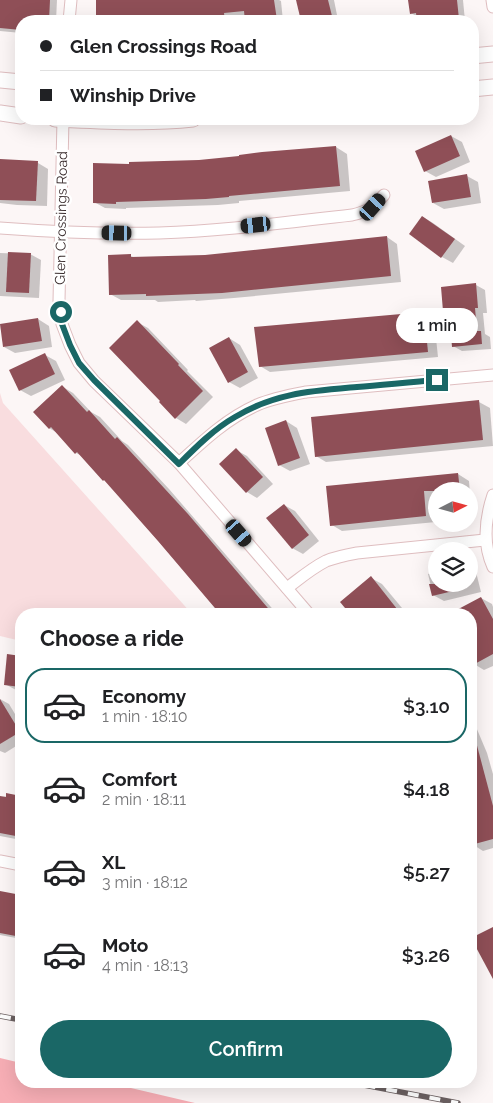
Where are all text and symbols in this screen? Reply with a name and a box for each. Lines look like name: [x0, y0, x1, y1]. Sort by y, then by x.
text: Glen Crossings Road: [70, 35, 257, 57]
text: Winship Drive: [70, 84, 196, 106]
street label: Glen Crossings Road: [52, 151, 70, 285]
car: [357, 191, 388, 223]
car: [240, 216, 271, 234]
car: [101, 225, 132, 241]
route start: [50, 301, 72, 323]
callout: 1 min: [396, 308, 478, 342]
text: 1 min: [417, 316, 457, 335]
route end: [426, 369, 448, 391]
north arrow: [428, 482, 478, 532]
map controls: [428, 482, 478, 592]
car: [223, 517, 254, 549]
button: layers: [428, 542, 478, 592]
text: Choose a ride: [40, 625, 184, 651]
icon: car: [42, 683, 87, 728]
text: Economy: [102, 685, 186, 707]
text: $3.10: [403, 695, 450, 717]
text: 1 min · 18:10: [102, 707, 188, 726]
icon: car: [42, 766, 87, 811]
text: Comfort: [102, 768, 177, 790]
text: $4.18: [403, 778, 450, 800]
text: 2 min · 18:11: [102, 790, 186, 809]
icon: car: [42, 849, 87, 894]
text: XL: [102, 851, 125, 873]
text: $5.27: [403, 861, 450, 883]
text: 3 min · 18:12: [102, 873, 188, 892]
icon: car: [42, 932, 87, 977]
text: Moto: [102, 934, 148, 956]
text: $3.26: [402, 944, 450, 966]
text: 4 min · 18:13: [102, 956, 188, 975]
button: Confirm: [40, 1020, 452, 1078]

